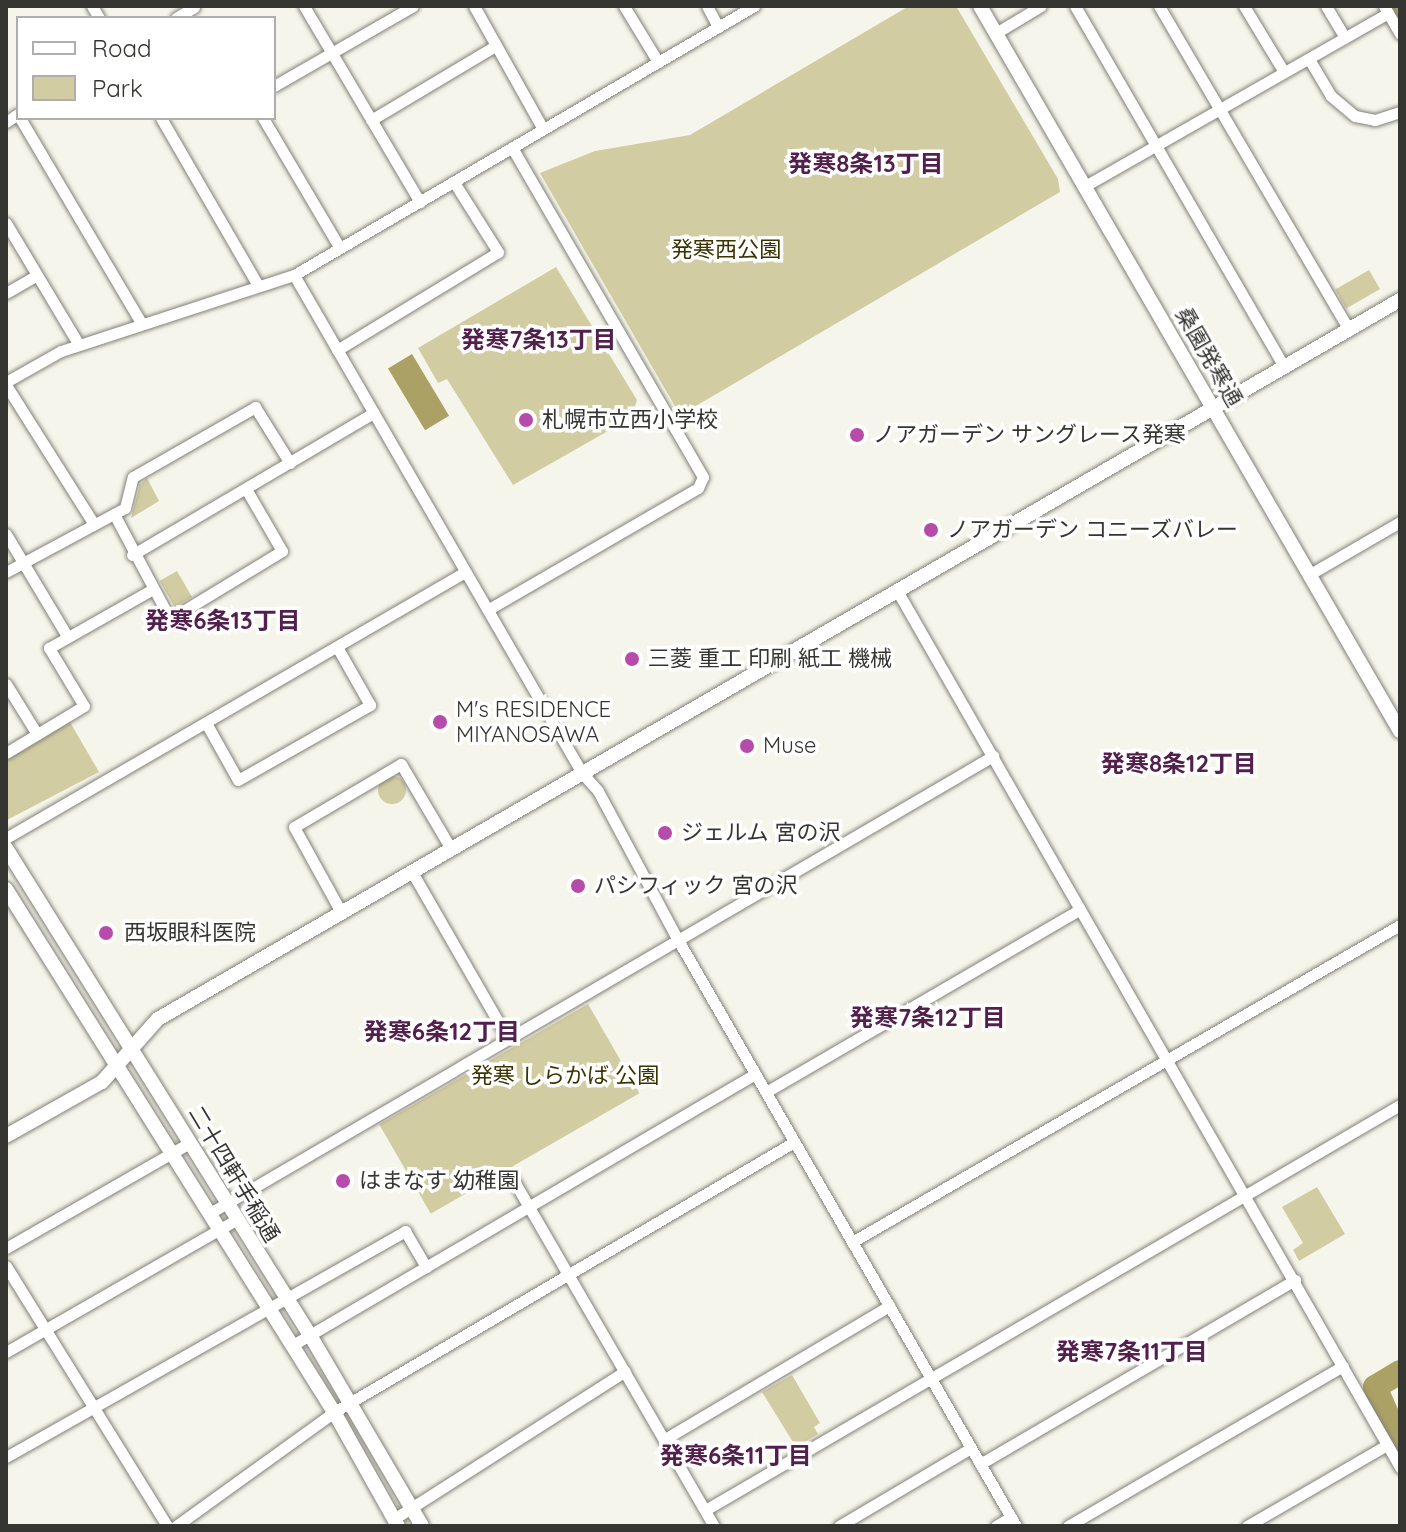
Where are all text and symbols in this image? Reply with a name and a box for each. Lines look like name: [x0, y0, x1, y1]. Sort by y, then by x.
legend: [16, 16, 276, 120]
text: Road: [92, 33, 152, 63]
text: Park: [92, 73, 143, 103]
district label: 発寒8条13丁目: [788, 150, 944, 178]
park label: 発寒西公園: [671, 237, 781, 263]
street label: 桑園発寒通: [1170, 303, 1248, 411]
district label: 発寒7条13丁目: [461, 326, 617, 354]
place label: 札幌市立西小学校: [542, 407, 718, 433]
marker: 札幌市立西小学校: [517, 411, 535, 429]
place label: ノアガーデン サングレース発寒: [873, 422, 1187, 448]
marker: ノアガーデン サングレース発寒: [848, 426, 866, 444]
place label: ノアガーデン コニーズバレー: [947, 517, 1239, 543]
marker: ノアガーデン コニーズバレー: [922, 521, 940, 539]
district label: 発寒6条13丁目: [145, 607, 301, 635]
place label: 三菱 重工 印刷 紙工 機械: [648, 646, 892, 672]
marker: 三菱 重工 印刷 紙工 機械: [623, 650, 641, 668]
place label: M's RESIDENCE MIYANOSAWA: [456, 696, 611, 748]
marker: M's RESIDENCE MIYANOSAWA: [431, 713, 449, 731]
place label: Muse: [763, 733, 816, 759]
marker: Muse: [738, 737, 756, 755]
district label: 発寒8条12丁目: [1101, 750, 1257, 778]
place label: ジェルム 宮の沢: [681, 820, 841, 846]
marker: ジェルム 宮の沢: [656, 824, 674, 842]
place label: パシフィック 宮の沢: [594, 873, 798, 899]
marker: パシフィック 宮の沢: [569, 877, 587, 895]
place label: 西坂眼科医院: [124, 920, 256, 946]
marker: 西坂眼科医院: [95, 922, 117, 944]
district label: 発寒7条12丁目: [850, 1004, 1006, 1032]
district label: 発寒6条12丁目: [364, 1018, 520, 1046]
park label: 発寒 しらかば 公園: [471, 1063, 659, 1089]
street label: 二十四軒手稲通: [183, 1101, 285, 1247]
place label: はまなす 幼稚園: [359, 1168, 519, 1194]
marker: はまなす 幼稚園: [334, 1172, 352, 1190]
district label: 発寒7条11丁目: [1056, 1338, 1208, 1366]
district label: 発寒6条11丁目: [660, 1442, 812, 1470]

